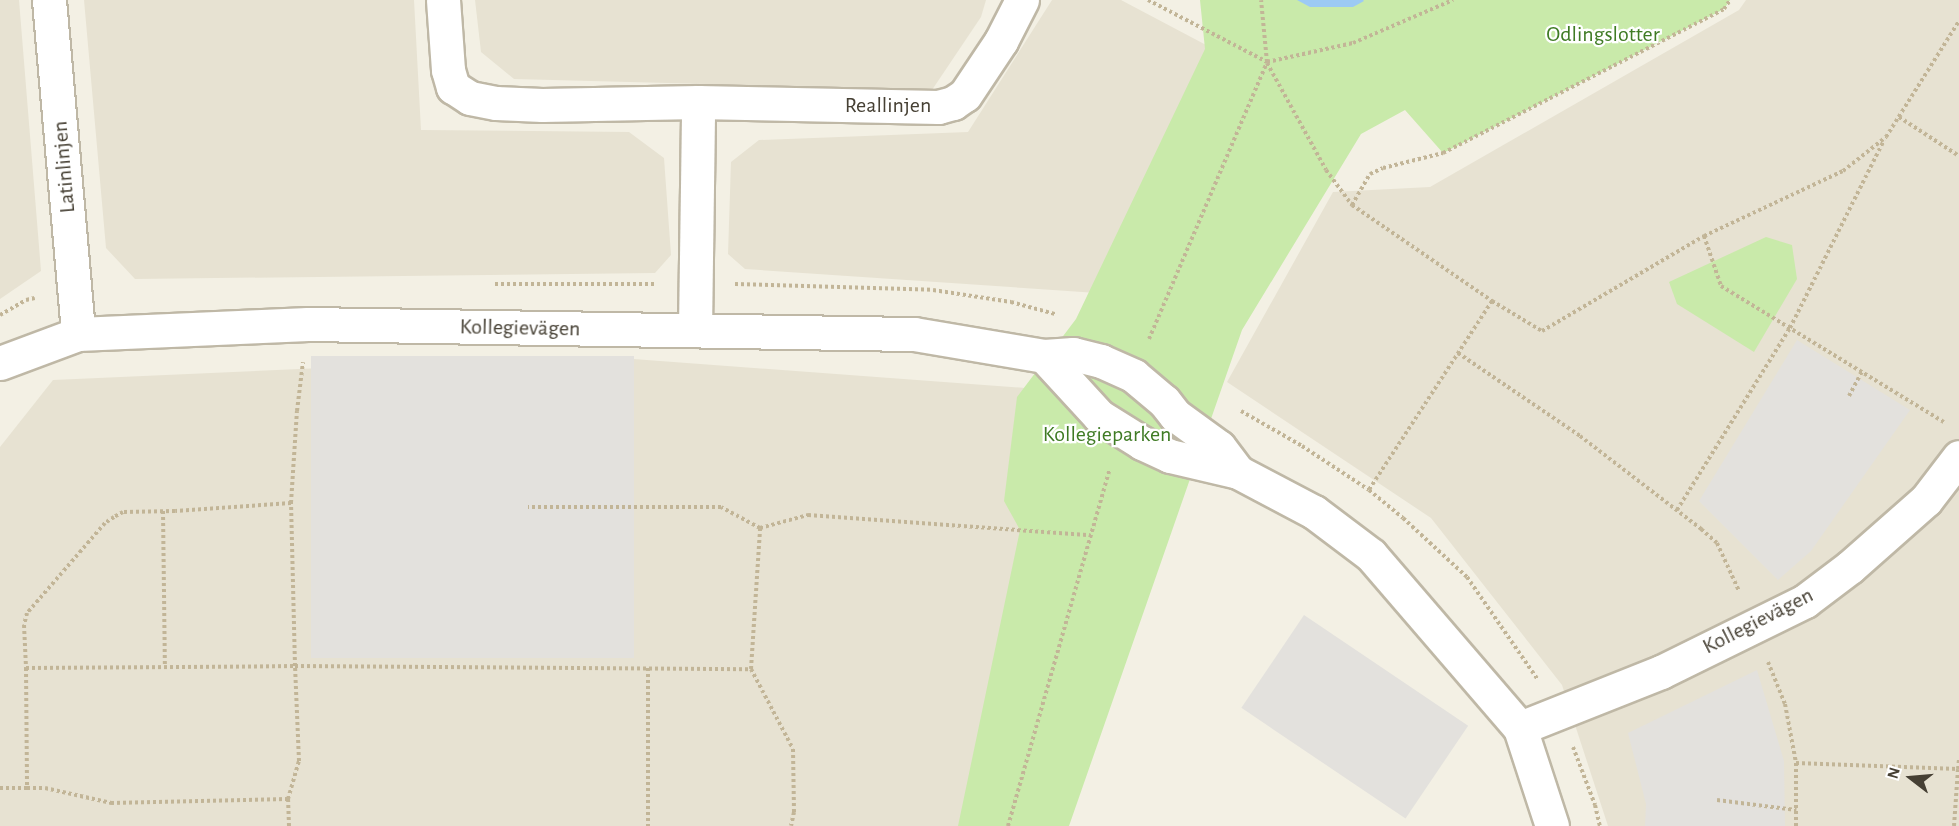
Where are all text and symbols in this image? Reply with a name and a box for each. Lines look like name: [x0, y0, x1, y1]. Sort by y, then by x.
park label: Odlingslotter: [1546, 22, 1660, 48]
street label: Reallinjen: [845, 93, 931, 119]
street label: Latinlinjen: [47, 120, 81, 214]
street label: Kollegievägen: [459, 314, 581, 342]
park label: Kollegieparken: [1043, 422, 1171, 448]
street label: Kollegievägen: [1698, 582, 1818, 660]
north arrow: [1881, 748, 1941, 808]
text: N: [1884, 765, 1903, 781]

